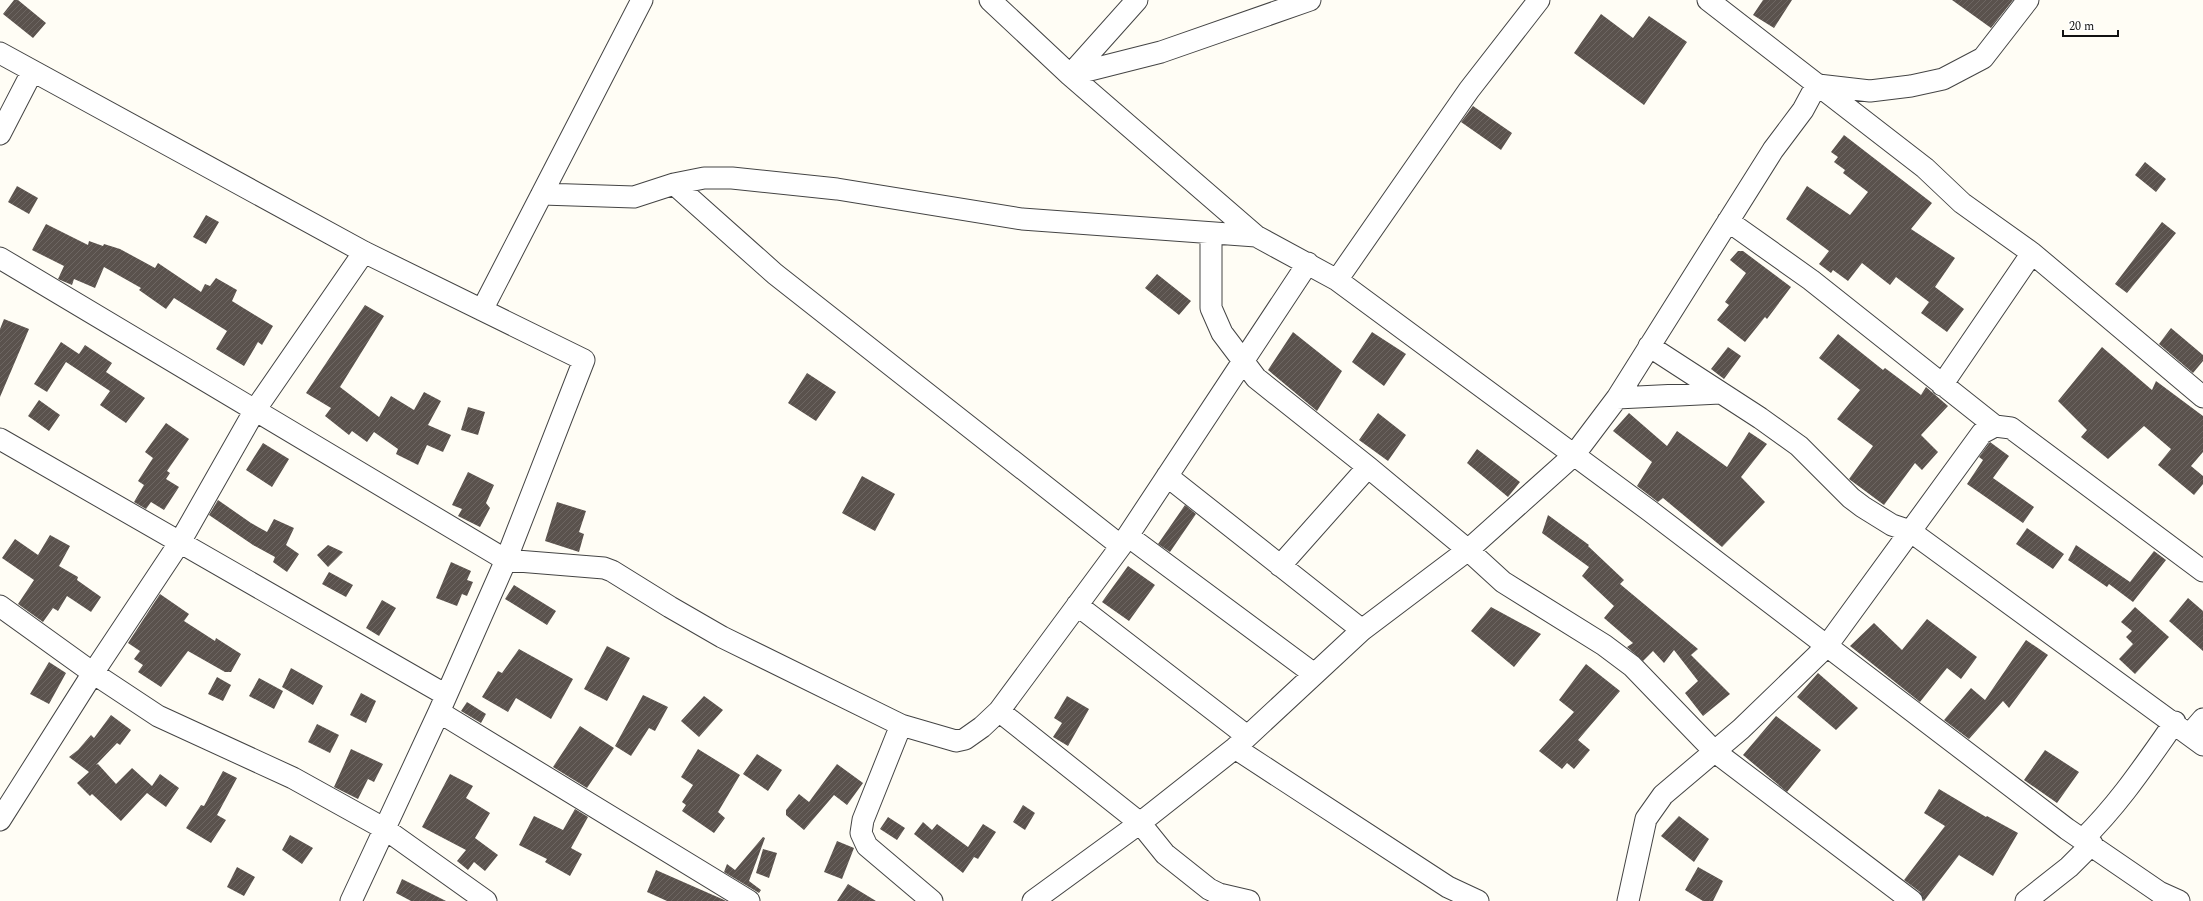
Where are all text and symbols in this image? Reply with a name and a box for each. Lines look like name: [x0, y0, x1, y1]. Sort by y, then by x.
scale bar: [2063, 12, 2118, 38]
text: 20 m: [2069, 17, 2094, 36]

